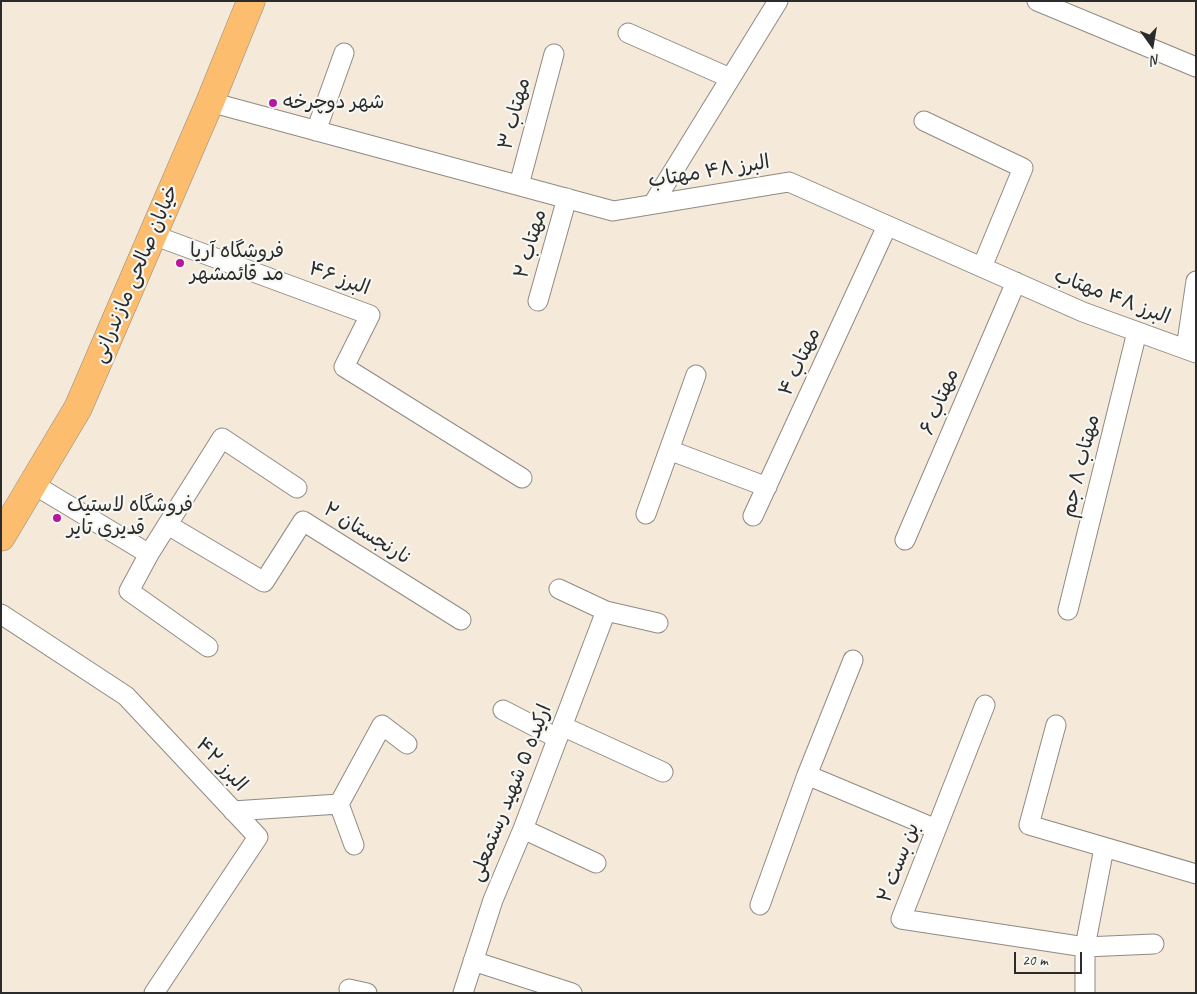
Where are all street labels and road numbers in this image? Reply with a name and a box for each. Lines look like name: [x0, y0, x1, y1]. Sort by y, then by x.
street label: مهتاب ۳: [494, 75, 536, 153]
street label: البرز ۴۸ مهتاب: [647, 151, 771, 193]
street label: خیابان صالحی مازندرانی: [88, 181, 184, 367]
street label: مهتاب ۲: [510, 207, 552, 281]
street label: البرز ۴۶: [305, 257, 373, 301]
street label: البرز ۴۸ مهتاب: [1051, 264, 1173, 330]
street label: مهتاب ۴: [774, 324, 826, 400]
street label: مهتاب ۶: [915, 365, 965, 439]
street label: مهتاب ۸ جم: [1057, 412, 1105, 520]
street label: نارنجستان ۲: [319, 498, 415, 570]
street label: ارکیده ۵ شهید رستمعلی: [465, 701, 557, 885]
street label: البرز ۴۲: [190, 733, 252, 797]
street label: بن بست ۲: [873, 820, 925, 906]

